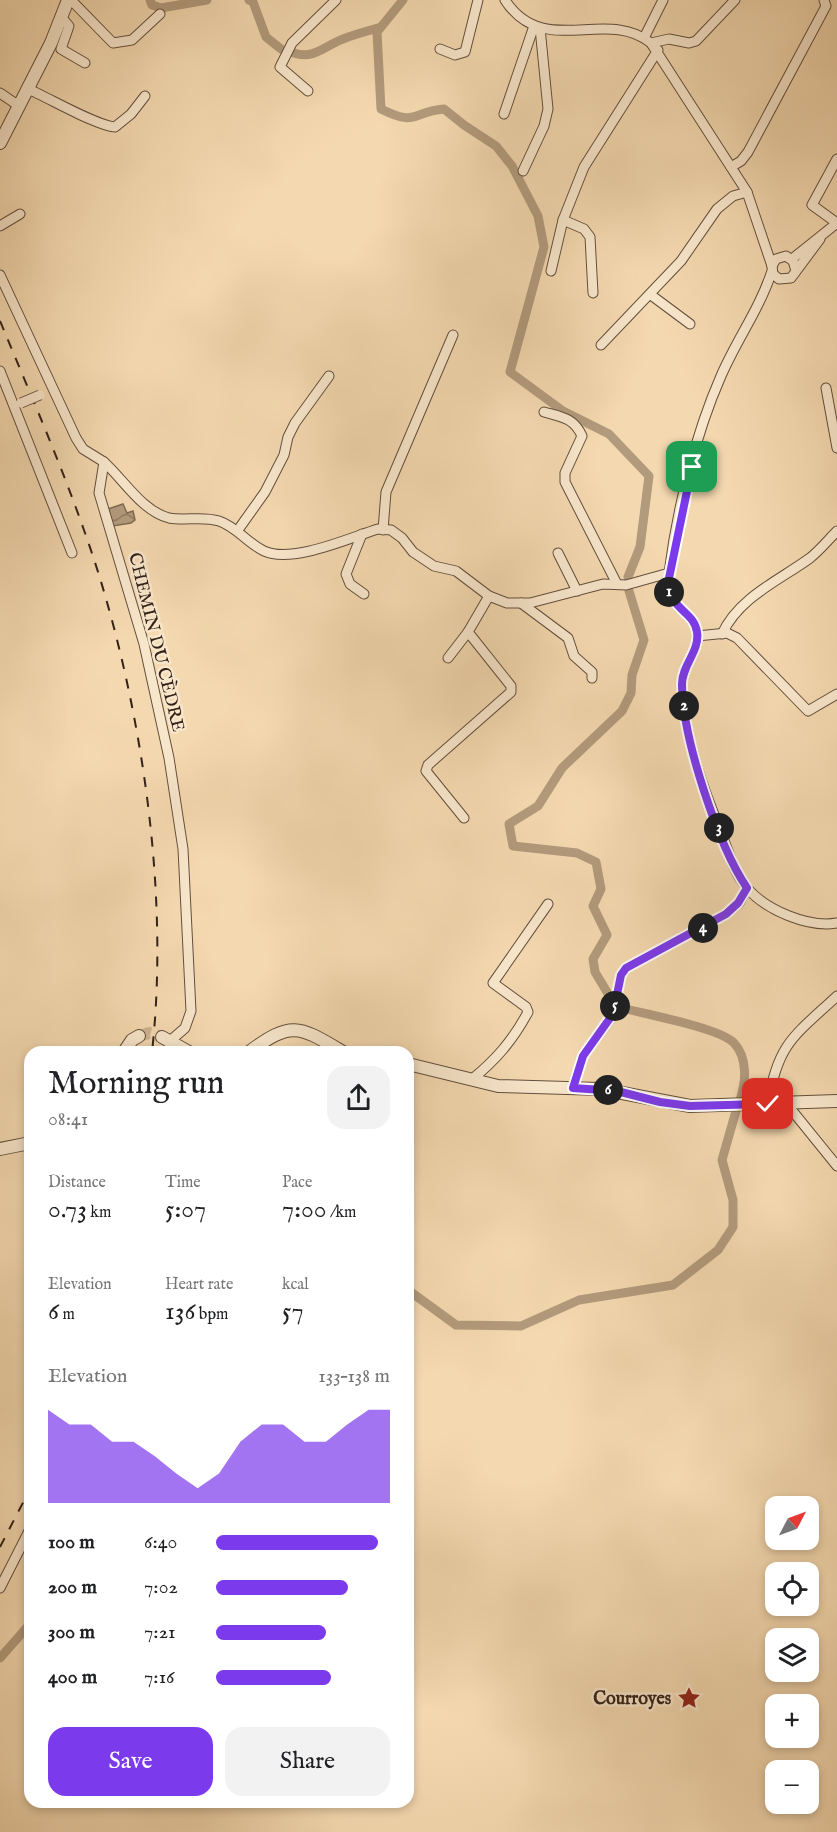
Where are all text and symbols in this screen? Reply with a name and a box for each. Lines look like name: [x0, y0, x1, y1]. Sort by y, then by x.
pin: [666, 441, 717, 492]
icon: arrive: [675, 450, 708, 483]
street label: CHEMIN DU CÈDRE: [122, 550, 191, 734]
pin: 1: [654, 577, 684, 607]
text: 1: [666, 582, 672, 602]
pin: 2: [669, 691, 699, 721]
text: 2: [680, 696, 688, 716]
pin: 3: [704, 813, 734, 843]
text: 3: [716, 818, 722, 838]
pin: 4: [688, 913, 718, 943]
text: 4: [699, 918, 707, 938]
pin: 5: [600, 991, 630, 1021]
text: 5: [612, 996, 618, 1016]
text: Morning run: [48, 1063, 224, 1105]
button: share: [327, 1066, 390, 1129]
pin: 6: [593, 1075, 623, 1105]
pin: [742, 1078, 793, 1129]
text: 6: [605, 1080, 611, 1100]
icon: check: [751, 1087, 784, 1120]
text: 08:41: [48, 1107, 88, 1132]
text: Distance: [48, 1173, 106, 1193]
text: Time: [165, 1173, 201, 1193]
text: Pace: [282, 1173, 312, 1193]
text: 0.73: [48, 1193, 87, 1226]
text: 5:07: [165, 1193, 206, 1226]
text: 7:00: [282, 1193, 327, 1226]
text: km: [87, 1203, 111, 1223]
text: /km: [327, 1203, 356, 1223]
text: Elevation: [48, 1275, 111, 1295]
text: Heart rate: [165, 1275, 233, 1295]
text: kcal: [282, 1275, 309, 1295]
text: 6: [48, 1295, 59, 1328]
text: 136: [165, 1295, 195, 1328]
text: 57: [282, 1295, 304, 1328]
text: m: [59, 1305, 75, 1325]
text: bpm: [195, 1305, 228, 1325]
text: Elevation: [48, 1364, 127, 1389]
text: 133–138 m: [318, 1364, 390, 1389]
north arrow: [765, 1496, 819, 1550]
map controls: [765, 1496, 819, 1814]
text: 100 m: [48, 1530, 95, 1555]
text: 6:40: [144, 1530, 177, 1555]
button: locate: [765, 1562, 819, 1616]
text: 200 m: [48, 1575, 97, 1600]
text: 7:02: [144, 1575, 178, 1600]
text: 300 m: [48, 1620, 95, 1645]
text: 7:21: [144, 1620, 175, 1645]
button: layers: [765, 1628, 819, 1682]
text: 400 m: [48, 1665, 97, 1690]
text: 7:16: [144, 1665, 175, 1690]
place icon: Courroyes: [676, 1685, 702, 1711]
place label: Courroyes: [593, 1688, 672, 1711]
button: +: [765, 1694, 819, 1748]
button: Save: [48, 1727, 213, 1796]
button: Share: [225, 1727, 390, 1796]
button: −: [765, 1760, 819, 1814]

